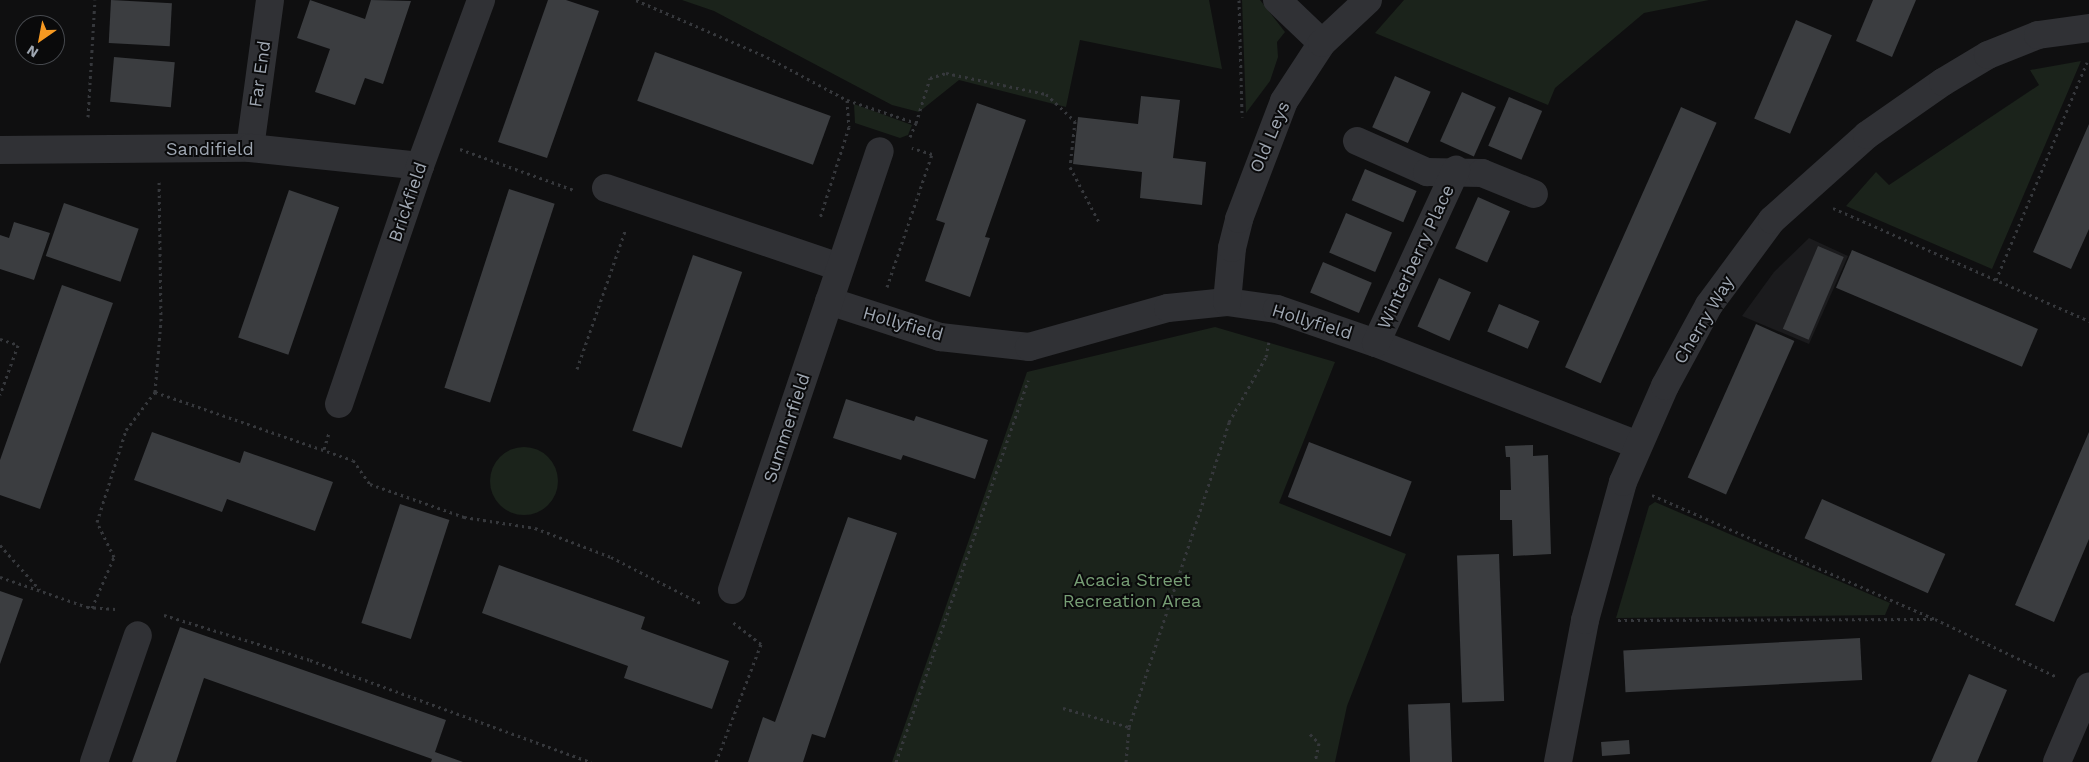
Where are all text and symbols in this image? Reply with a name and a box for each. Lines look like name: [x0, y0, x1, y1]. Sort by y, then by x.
north arrow: [15, 15, 65, 65]
street label: Far End: [245, 39, 275, 109]
text: N: [24, 42, 41, 61]
street label: Old Leys: [1245, 98, 1295, 176]
street label: Sandifield: [166, 138, 254, 160]
street label: Brickfield: [384, 159, 432, 245]
street label: Winterberry Place: [1373, 181, 1459, 333]
street label: Cherry Way: [1669, 272, 1739, 368]
street label: Hollyfield: [1269, 300, 1355, 344]
street label: Hollyfield: [860, 302, 946, 346]
street label: Summerfield: [759, 371, 815, 485]
park label: Acacia Street Recreation Area: [1062, 570, 1202, 612]

